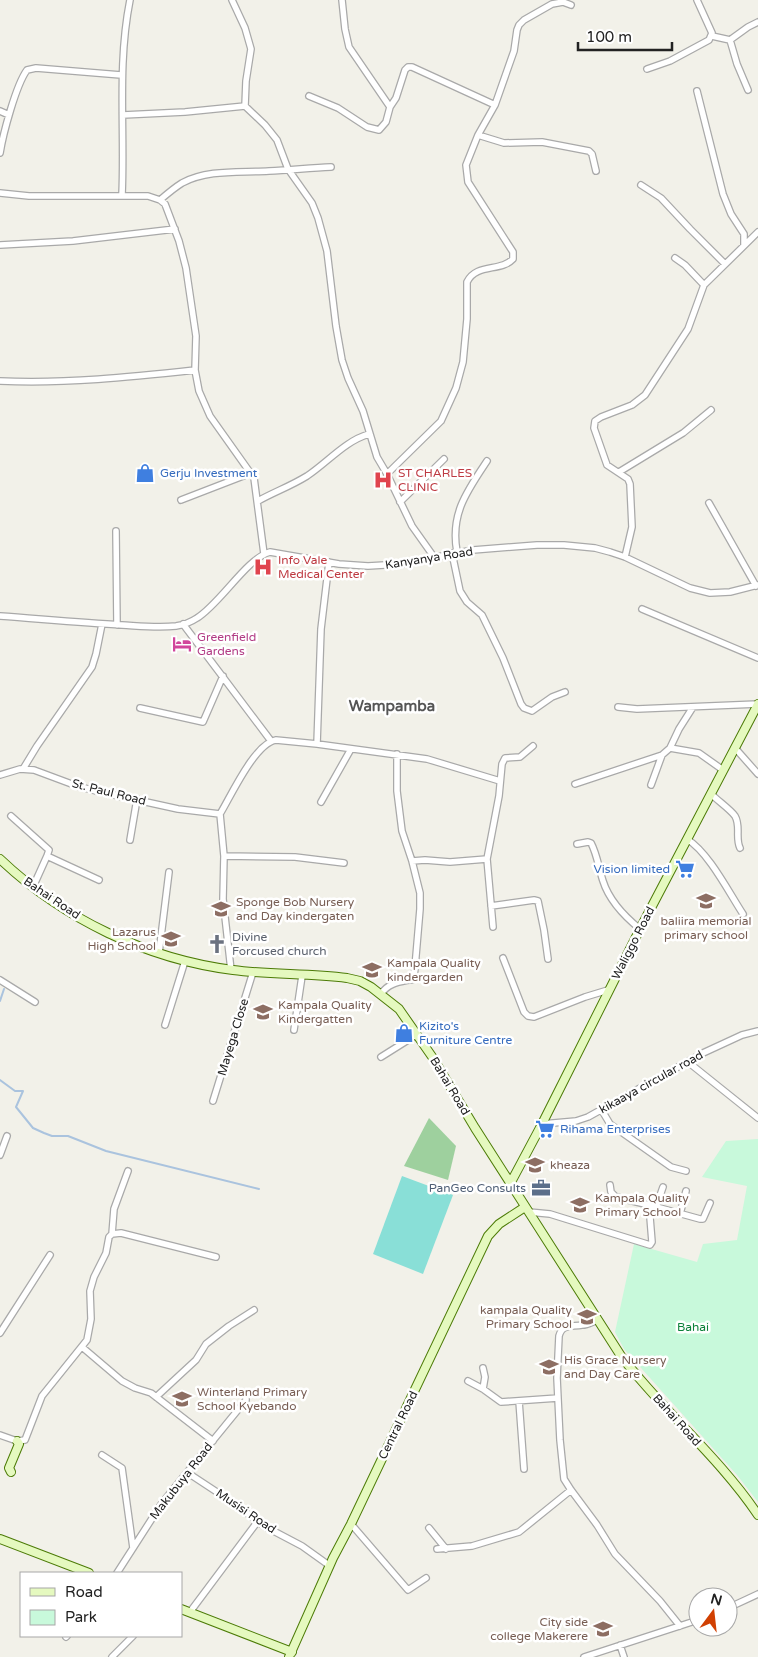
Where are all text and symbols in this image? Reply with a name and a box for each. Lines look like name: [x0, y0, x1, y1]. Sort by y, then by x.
scale bar: [578, 20, 672, 52]
text: 100 m: [586, 28, 632, 46]
shop icon: Gerju Investment: [134, 462, 156, 484]
place label: Gerju Investment: [160, 466, 258, 480]
place label: ST CHARLES CLINIC: [398, 466, 472, 494]
hospital icon: ST CHARLES CLINIC: [372, 469, 394, 491]
street label: Kanyanya Road: [384, 544, 474, 572]
place label: Info Vale Medical Center: [278, 553, 364, 581]
hospital icon: Info Vale Medical Center: [252, 556, 274, 578]
place label: Greenfield Gardens: [197, 630, 256, 658]
hotel icon: Greenfield Gardens: [171, 633, 193, 655]
district label: Wampamba: [349, 697, 435, 716]
street label: St. Paul Road: [70, 776, 148, 808]
supermarket icon: Vision limited: [674, 858, 696, 880]
place label: Vision limited: [593, 862, 670, 876]
street label: Bahai Road: [21, 874, 83, 922]
school or university icon: baliira memorial primary school: [695, 890, 717, 912]
place label: Sponge Bob Nursery and Day kindergaten: [236, 895, 355, 923]
school or university icon: Sponge Bob Nursery and Day kindergaten: [210, 898, 232, 920]
street label: Waliggo Road: [609, 904, 657, 982]
place label: baliira memorial primary school: [660, 914, 752, 942]
place label: Lazarus High School: [87, 925, 156, 953]
school or university icon: Lazarus High School: [160, 928, 182, 950]
place label: Divine Forcused church: [232, 930, 327, 958]
church icon: Divine Forcused church: [206, 933, 228, 955]
place label: Kampala Quality kindergarden: [387, 956, 481, 984]
school or university icon: Kampala Quality kindergarden: [361, 959, 383, 981]
street label: Mayega Close: [215, 997, 251, 1077]
place label: Kampala Quality Kindergatten: [278, 998, 372, 1026]
school or university icon: Kampala Quality Kindergatten: [252, 1001, 274, 1023]
place label: Kizito's Furniture Centre: [419, 1019, 512, 1047]
shop icon: Kizito's Furniture Centre: [393, 1022, 415, 1044]
street label: kikaaya circular road: [597, 1048, 705, 1116]
street label: Bahai Road: [427, 1054, 473, 1118]
supermarket icon: Rihama Enterprises: [534, 1118, 556, 1140]
place label: Rihama Enterprises: [560, 1122, 671, 1136]
school or university icon: kheaza: [524, 1154, 546, 1176]
place label: kheaza: [550, 1158, 590, 1172]
office icon: PanGeo Consults: [530, 1177, 552, 1199]
place label: PanGeo Consults: [429, 1181, 526, 1195]
place label: Kampala Quality Primary School: [595, 1191, 689, 1219]
school or university icon: Kampala Quality Primary School: [569, 1194, 591, 1216]
place label: kampala Quality Primary School: [480, 1303, 573, 1331]
school or university icon: kampala Quality Primary School: [576, 1306, 598, 1328]
park label: Bahai: [677, 1320, 709, 1334]
place label: His Grace Nursery and Day Care: [564, 1353, 667, 1381]
school or university icon: His Grace Nursery and Day Care: [538, 1356, 560, 1378]
place label: Winterland Primary School Kyebando: [197, 1385, 308, 1413]
school or university icon: Winterland Primary School Kyebando: [171, 1388, 193, 1410]
street label: Central Road: [375, 1389, 421, 1461]
street label: Bahai Road: [650, 1391, 704, 1449]
street label: Makubuya Road: [147, 1440, 215, 1522]
street label: Musisi Road: [213, 1486, 279, 1536]
legend: [20, 1572, 182, 1637]
text: Road: [65, 1583, 103, 1601]
north arrow: [688, 1587, 738, 1637]
text: N: [709, 1590, 724, 1610]
text: Park: [65, 1608, 97, 1626]
place label: City side college Makerere: [490, 1615, 588, 1643]
school or university icon: City side college Makerere: [592, 1618, 614, 1640]

